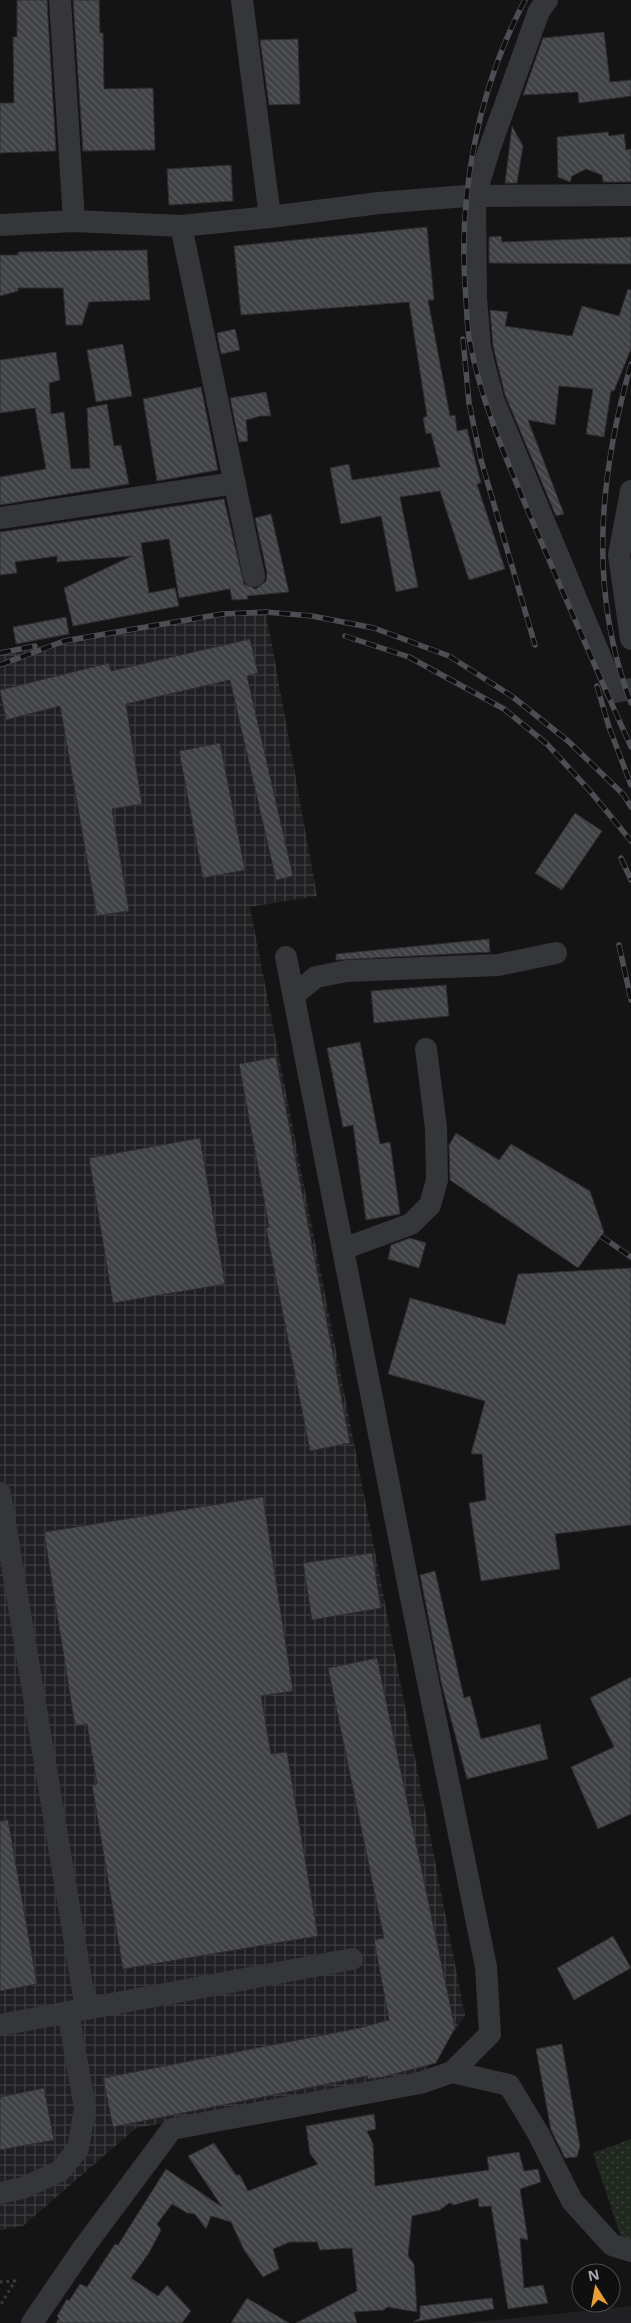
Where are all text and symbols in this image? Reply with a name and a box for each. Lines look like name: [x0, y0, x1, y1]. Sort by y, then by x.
north arrow: [571, 2263, 621, 2313]
text: N: [586, 2264, 601, 2285]

